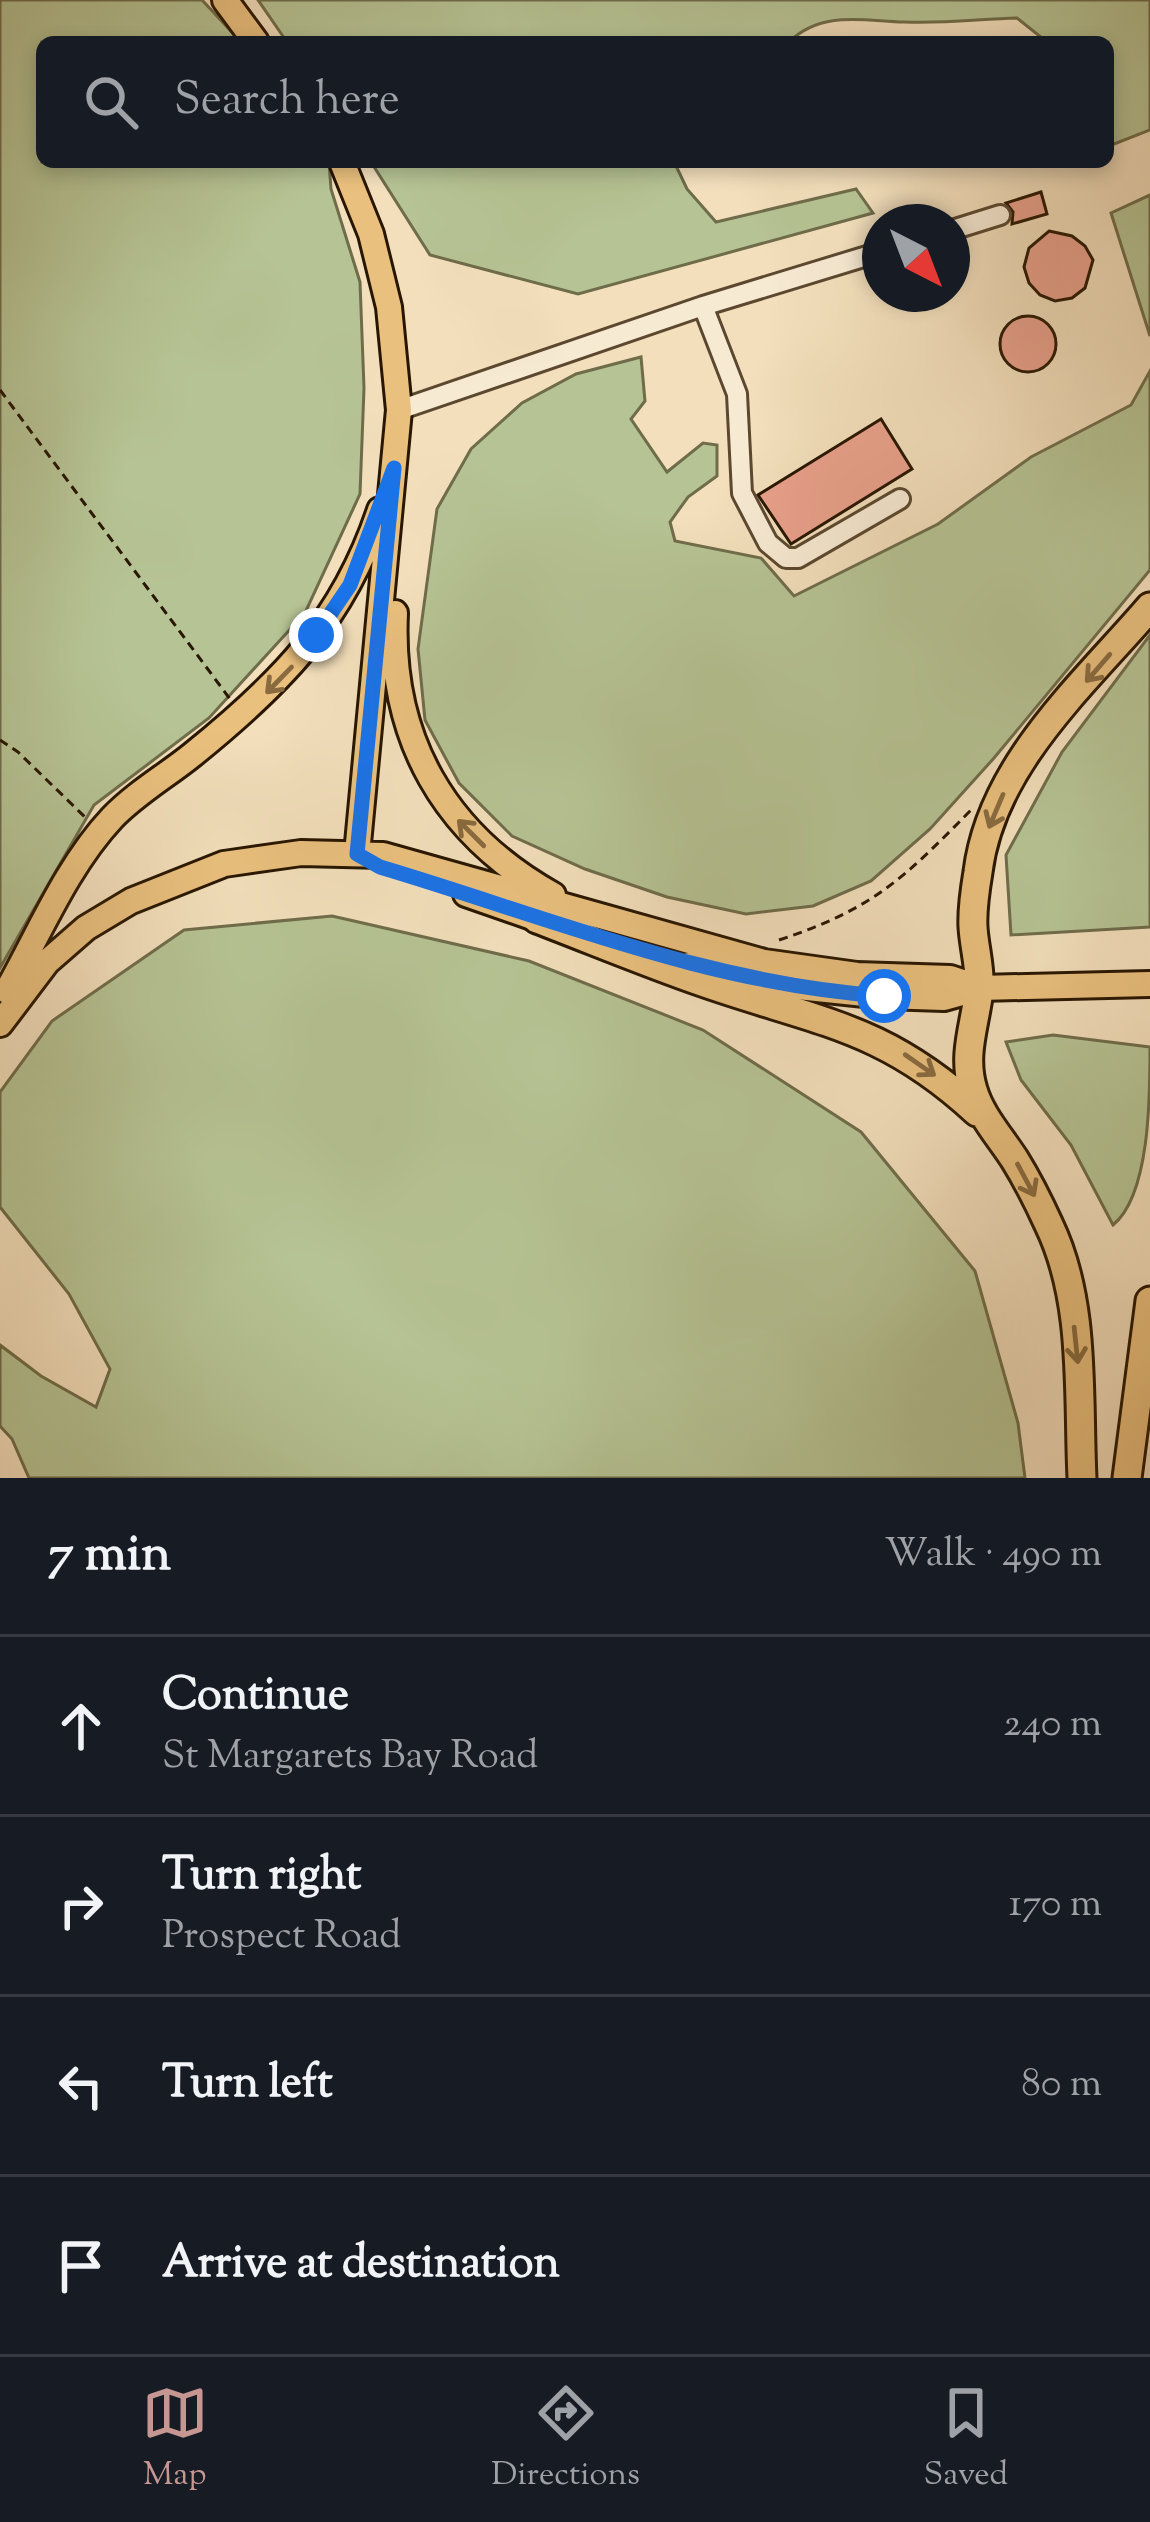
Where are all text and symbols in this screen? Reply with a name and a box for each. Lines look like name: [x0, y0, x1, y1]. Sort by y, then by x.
search box: [36, 36, 1114, 168]
icon: search: [78, 69, 144, 135]
text: Search here: [174, 70, 400, 135]
north arrow: [862, 204, 970, 312]
route end: [289, 608, 343, 662]
one-way arrow: [1085, 652, 1112, 682]
one-way arrow: [266, 664, 294, 694]
one-way arrow: [984, 791, 1005, 828]
one-way arrow: [458, 819, 486, 848]
route start: [857, 969, 911, 1023]
one-way arrow: [903, 1052, 936, 1077]
one-way arrow: [1015, 1162, 1038, 1197]
one-way arrow: [1065, 1324, 1088, 1363]
text: 7 min: [48, 1520, 171, 1593]
text: Walk · 490 m: [885, 1528, 1102, 1584]
text: Continue: [162, 1665, 349, 1730]
icon: ahead: [48, 1693, 114, 1759]
text: 240 m: [1003, 1698, 1102, 1754]
text: St Margarets Bay Road: [162, 1730, 538, 1786]
text: Turn right: [162, 1845, 361, 1910]
icon: right: [48, 1873, 114, 1939]
text: 170 m: [1009, 1878, 1102, 1934]
text: Prospect Road: [162, 1910, 401, 1966]
icon: left: [48, 2053, 114, 2119]
text: Turn left: [162, 2053, 333, 2118]
text: 80 m: [1021, 2058, 1102, 2114]
icon: arrive: [48, 2233, 114, 2299]
text: Arrive at destination: [162, 2233, 560, 2298]
tab: Map: [142, 2380, 208, 2500]
tab: Directions: [491, 2380, 640, 2500]
tab: Saved: [924, 2380, 1008, 2500]

